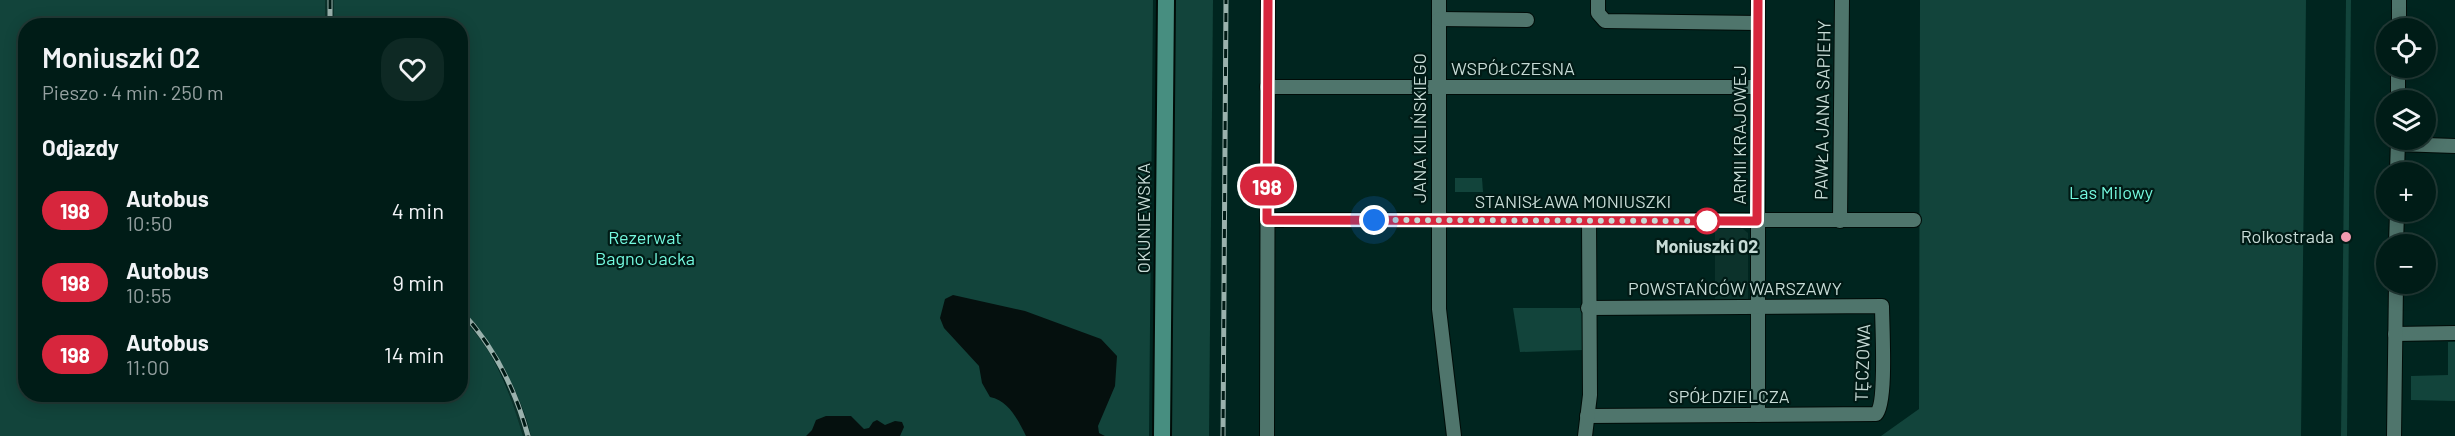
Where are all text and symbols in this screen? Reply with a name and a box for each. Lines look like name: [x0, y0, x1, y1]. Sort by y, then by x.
map controls: [2376, 18, 2436, 294]
button: locate: [2376, 18, 2436, 78]
street label: PAWŁA JANA SAPIEHY: [1809, 20, 1835, 200]
button: heart: [381, 38, 444, 101]
text: Moniuszki 02: [42, 40, 200, 74]
street label: JANA KILIŃSKIEGO: [1408, 53, 1430, 203]
street label: WSPÓŁCZESNA: [1451, 57, 1575, 79]
street label: ARMII KRAJOWEJ: [1728, 65, 1750, 205]
text: Pieszo · 4 min · 250 m: [42, 80, 224, 104]
button: layers: [2376, 90, 2436, 150]
text: Odjazdy: [42, 134, 119, 160]
button: +: [2376, 162, 2436, 222]
street label: OKUNIEWSKA: [1132, 163, 1154, 273]
line badge: 198: [1232, 166, 1302, 206]
text: 198: [1252, 174, 1282, 199]
park label: Las Milowy: [2069, 181, 2153, 203]
text: Autobus: [126, 185, 209, 211]
street label: STANISŁAWA MONIUSZKI: [1475, 190, 1671, 212]
text: 4 min: [392, 197, 444, 223]
text: 198: [60, 198, 90, 223]
your location: [1359, 205, 1389, 235]
marker: Moniuszki 02: [1694, 208, 1720, 234]
text: 10:50: [126, 211, 173, 235]
place label: Rolkostrada: [2241, 225, 2334, 247]
park label: Rezerwat Bagno Jacka: [595, 226, 695, 269]
marker: Rolkostrada: [2339, 230, 2353, 244]
button: −: [2376, 234, 2436, 294]
place label: Moniuszki 02: [1656, 235, 1758, 257]
text: Autobus: [126, 257, 209, 283]
text: 9 min: [392, 269, 444, 295]
text: 198: [60, 270, 90, 295]
street label: POWSTAŃCÓW WARSZAWY: [1628, 277, 1842, 299]
text: 10:55: [126, 283, 172, 307]
street label: TĘCZOWA: [1850, 324, 1874, 402]
text: Autobus: [126, 329, 209, 355]
text: 14 min: [384, 341, 444, 367]
text: 198: [60, 342, 90, 367]
text: 11:00: [126, 355, 169, 379]
street label: SPÓŁDZIELCZA: [1668, 385, 1790, 407]

